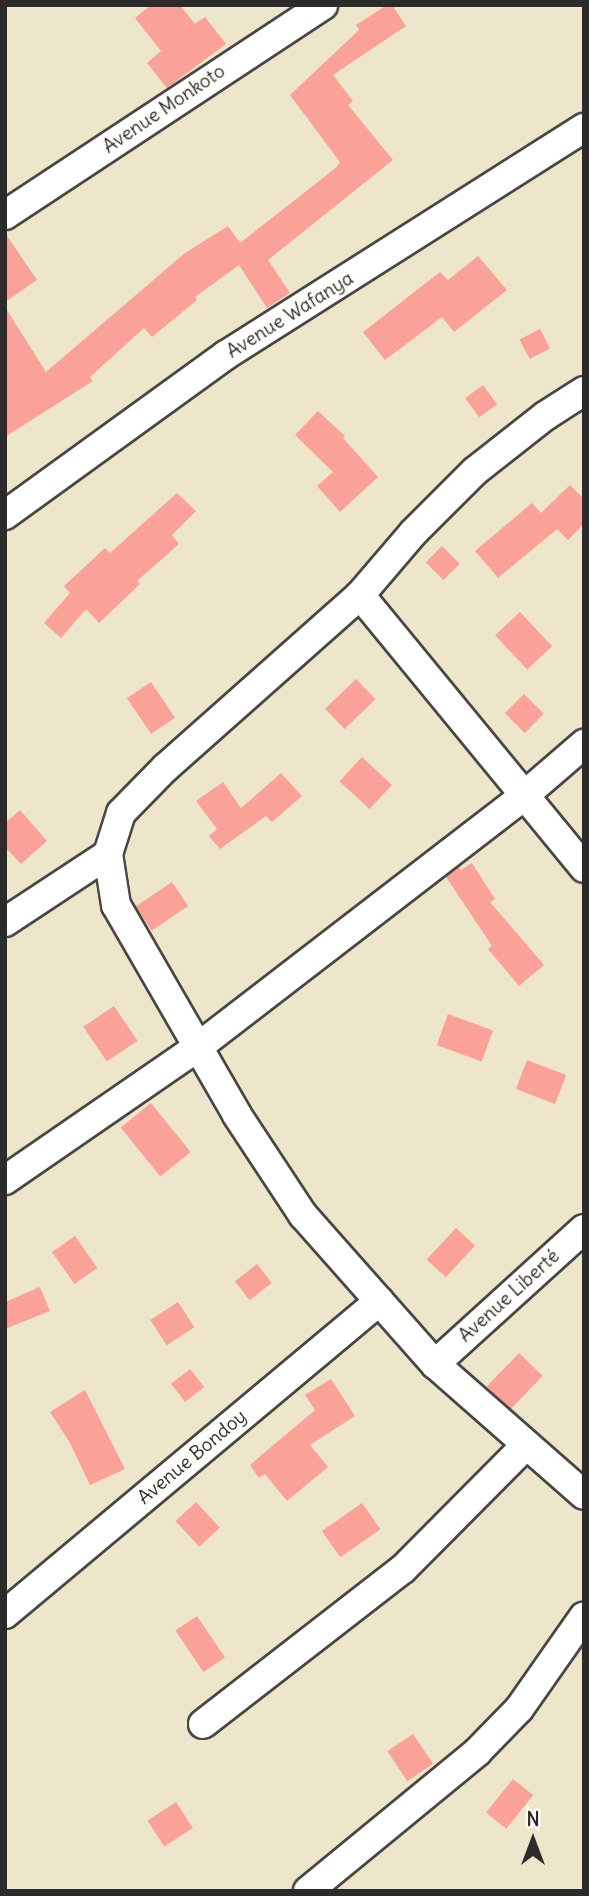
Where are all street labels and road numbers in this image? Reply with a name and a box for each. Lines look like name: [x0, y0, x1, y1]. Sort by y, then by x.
street label: Avenue Monkoto: [99, 60, 229, 158]
street label: Avenue Wafanya: [222, 267, 358, 363]
street label: Avenue Liberté: [454, 1245, 564, 1347]
street label: Avenue Bondoy: [133, 1405, 251, 1509]

